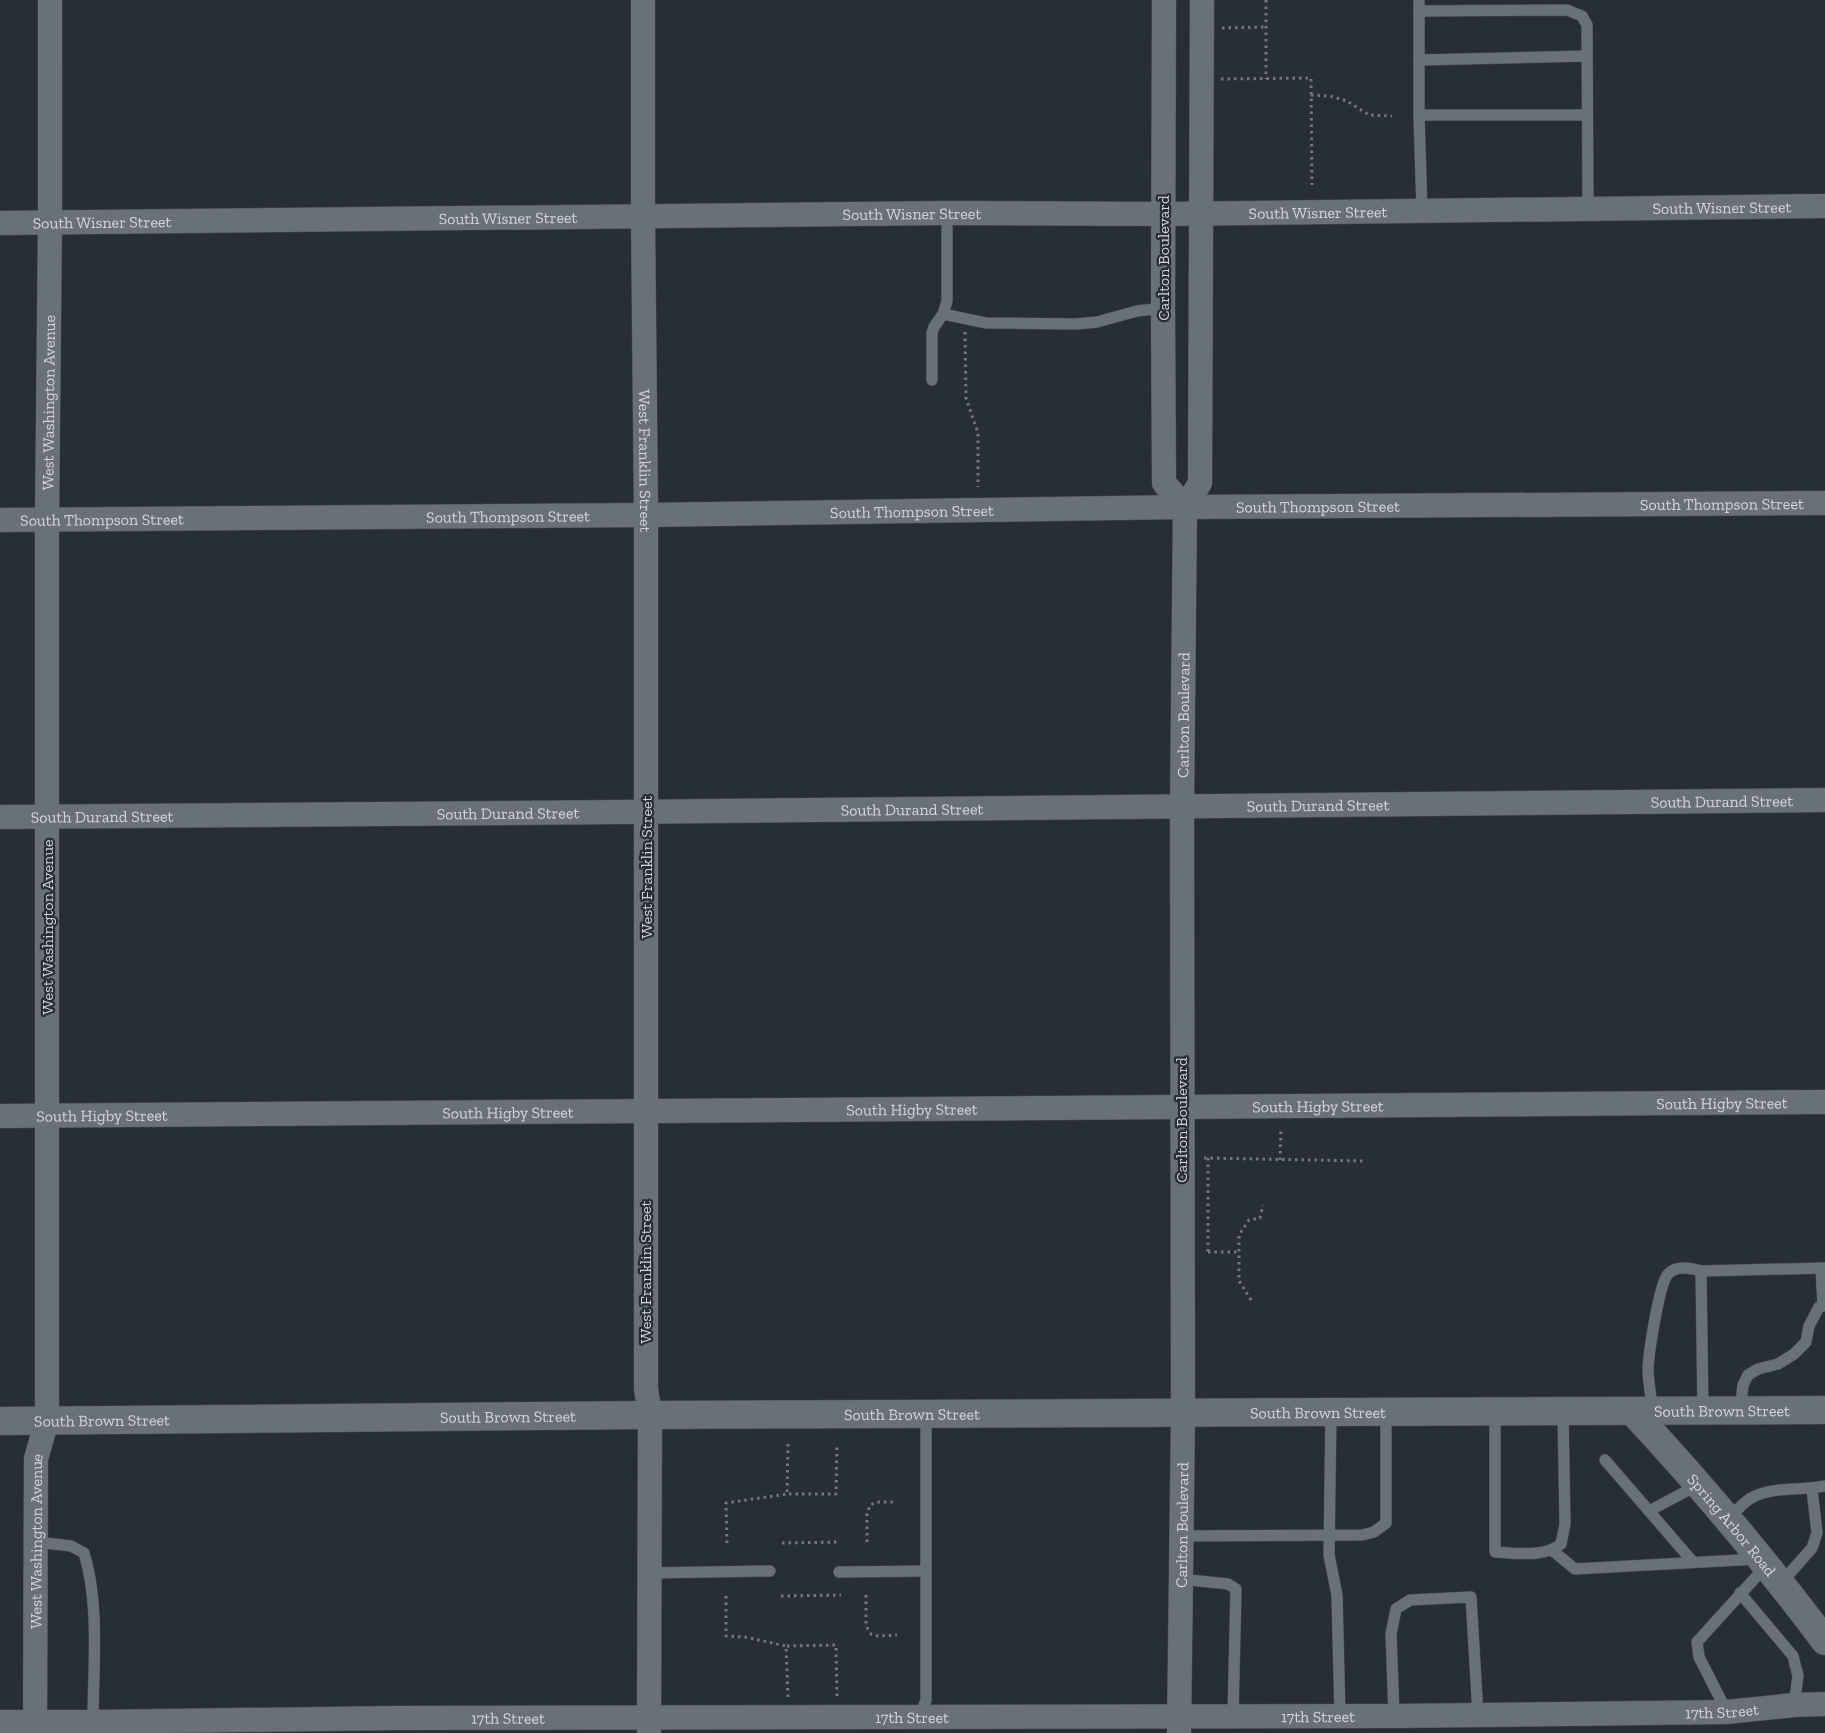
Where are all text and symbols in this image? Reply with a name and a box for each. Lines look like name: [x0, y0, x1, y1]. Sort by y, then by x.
street label: Carlton Boulevard: [1154, 195, 1173, 321]
street label: South Wisner Street: [1652, 197, 1791, 218]
street label: South Wisner Street: [1248, 202, 1388, 222]
street label: South Wisner Street: [842, 203, 981, 224]
street label: South Wisner Street: [438, 207, 578, 228]
street label: South Wisner Street: [32, 212, 172, 232]
street label: West Washington Avenue: [38, 315, 59, 490]
street label: West Franklin Street: [635, 389, 656, 533]
street label: South Thompson Street: [1640, 494, 1804, 514]
street label: South Thompson Street: [1236, 496, 1400, 516]
street label: South Thompson Street: [830, 500, 994, 522]
street label: South Thompson Street: [426, 506, 590, 526]
street label: South Thompson Street: [20, 509, 184, 529]
street label: Carlton Boulevard: [1173, 652, 1193, 778]
street label: South Durand Street: [1650, 791, 1793, 811]
street label: South Durand Street: [1247, 795, 1389, 815]
street label: West Franklin Street: [637, 796, 656, 938]
street label: South Durand Street: [841, 799, 983, 819]
street label: South Durand Street: [437, 803, 579, 823]
street label: South Durand Street: [31, 806, 173, 826]
street label: West Washington Avenue: [38, 839, 57, 1015]
street label: Carlton Boulevard: [1172, 1057, 1191, 1183]
street label: South Higby Street: [1656, 1093, 1788, 1113]
street label: South Higby Street: [1252, 1096, 1384, 1116]
street label: South Higby Street: [846, 1099, 978, 1119]
street label: South Higby Street: [442, 1102, 574, 1122]
street label: South Higby Street: [36, 1105, 168, 1125]
street label: West Franklin Street: [636, 1201, 655, 1343]
street label: South Brown Street: [1654, 1401, 1790, 1420]
street label: South Brown Street: [1250, 1402, 1386, 1422]
street label: South Brown Street: [844, 1404, 980, 1424]
street label: South Brown Street: [440, 1406, 576, 1426]
street label: South Brown Street: [34, 1410, 170, 1430]
street label: West Washington Avenue: [26, 1451, 47, 1629]
street label: Carlton Boulevard: [1171, 1462, 1192, 1588]
street label: Spring Arbor Road: [1684, 1469, 1781, 1580]
street label: 17th Street: [1685, 1699, 1760, 1722]
street label: 17th Street: [875, 1707, 949, 1727]
street label: 17th Street: [1281, 1707, 1355, 1726]
street label: 17th Street: [471, 1708, 545, 1727]

